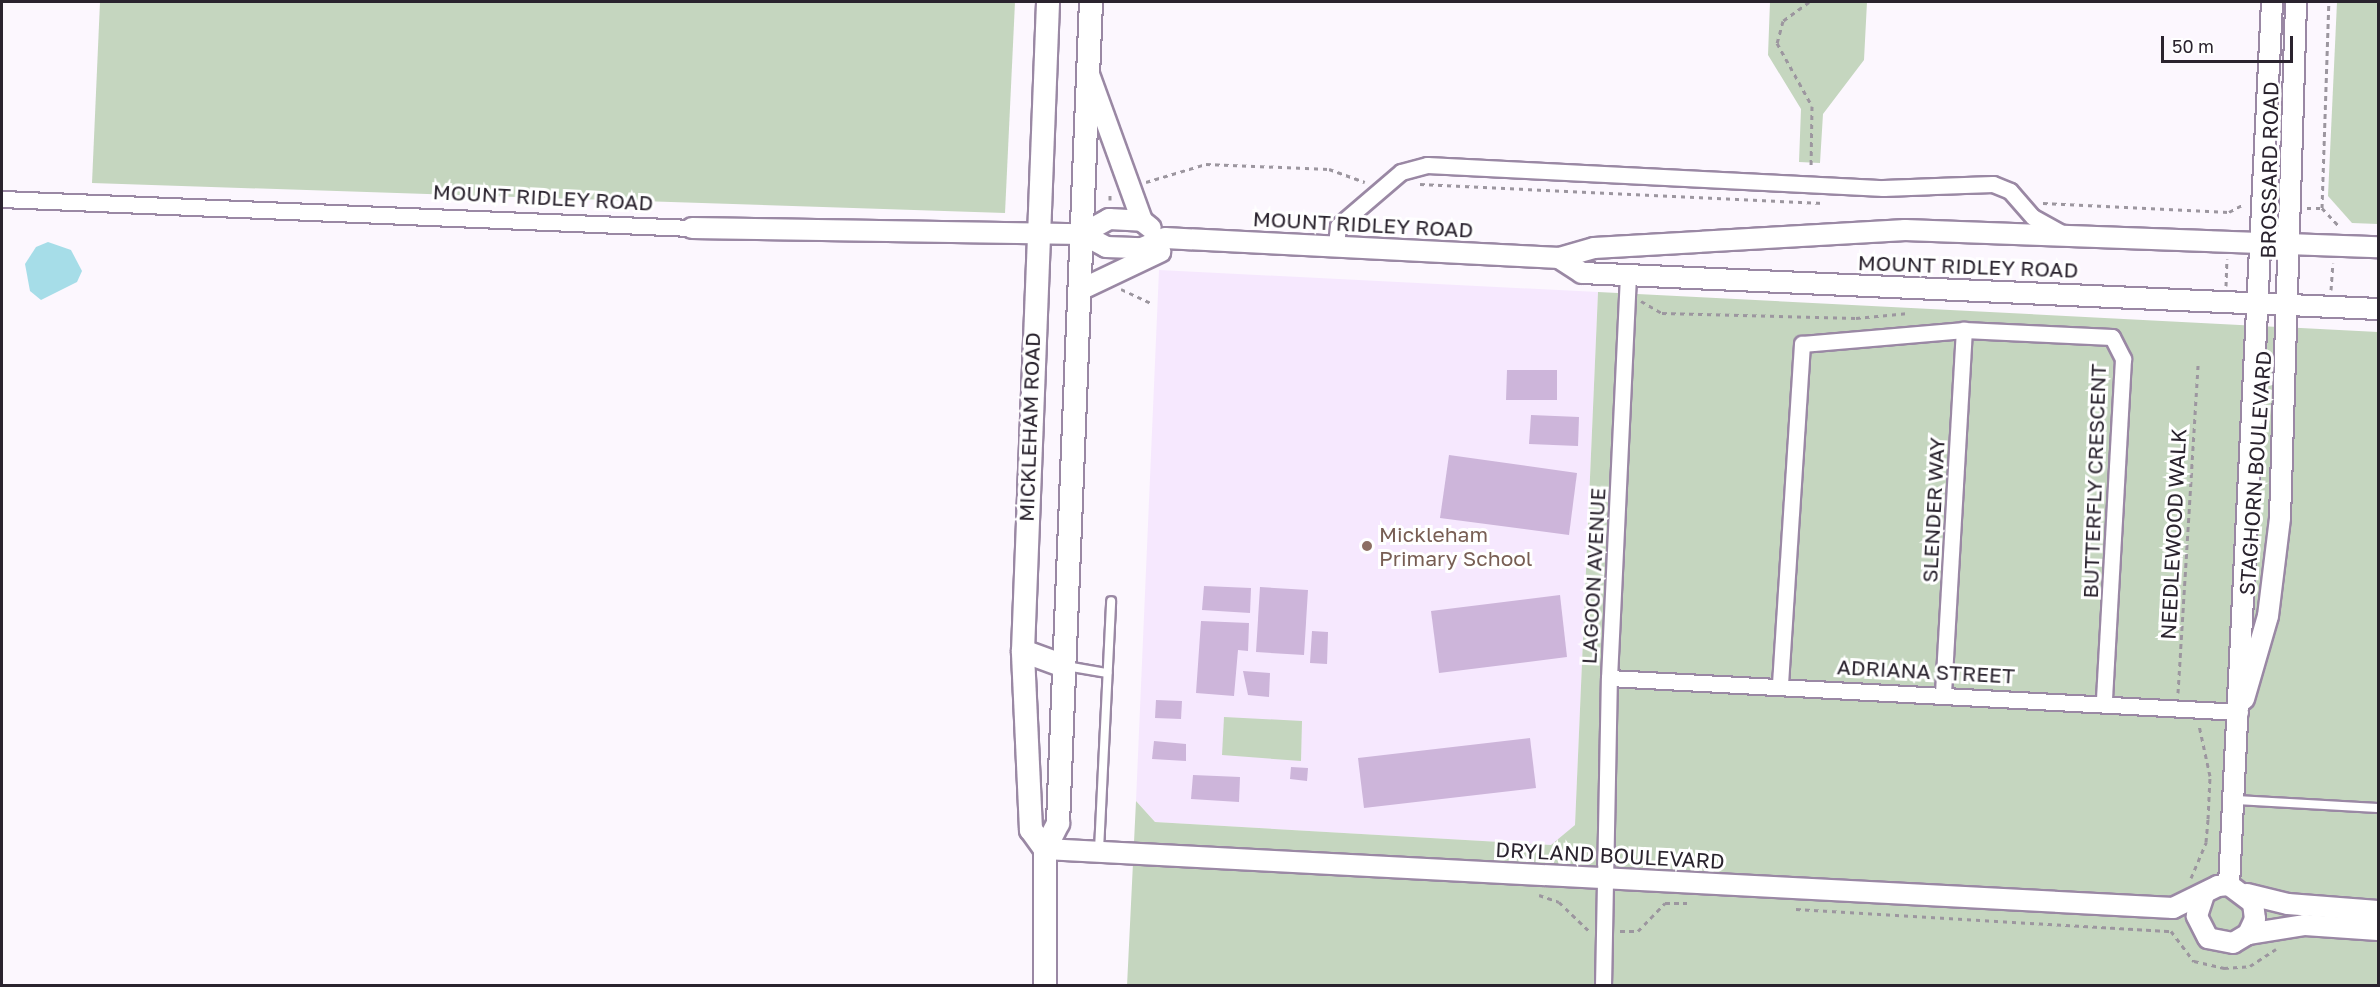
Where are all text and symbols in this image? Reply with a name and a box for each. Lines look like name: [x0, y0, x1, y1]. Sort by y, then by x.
scale bar: [2164, 24, 2296, 62]
text: 50 m: [2172, 35, 2214, 57]
street label: BROSSARD ROAD: [2255, 81, 2283, 259]
street label: MOUNT RIDLEY ROAD: [432, 179, 654, 215]
street label: MOUNT RIDLEY ROAD: [1252, 206, 1474, 242]
street label: MOUNT RIDLEY ROAD: [1857, 250, 2079, 282]
street label: MICKLEHAM ROAD: [1013, 332, 1045, 522]
street label: STAGHORN BOULEVARD: [2234, 350, 2276, 596]
street label: BUTTERFLY CRESCENT: [2077, 363, 2111, 599]
street label: NEEDLEWOOD WALK: [2155, 428, 2191, 640]
street label: SLENDER WAY: [1917, 437, 1949, 583]
street label: LAGOON AVENUE: [1576, 487, 1610, 665]
place label: Mickleham Primary School: [1379, 521, 1533, 571]
marker: Mickleham Primary School: [1360, 539, 1374, 553]
street label: ADRIANA STREET: [1836, 654, 2016, 688]
street label: DRYLAND BOULEVARD: [1495, 836, 1725, 874]

